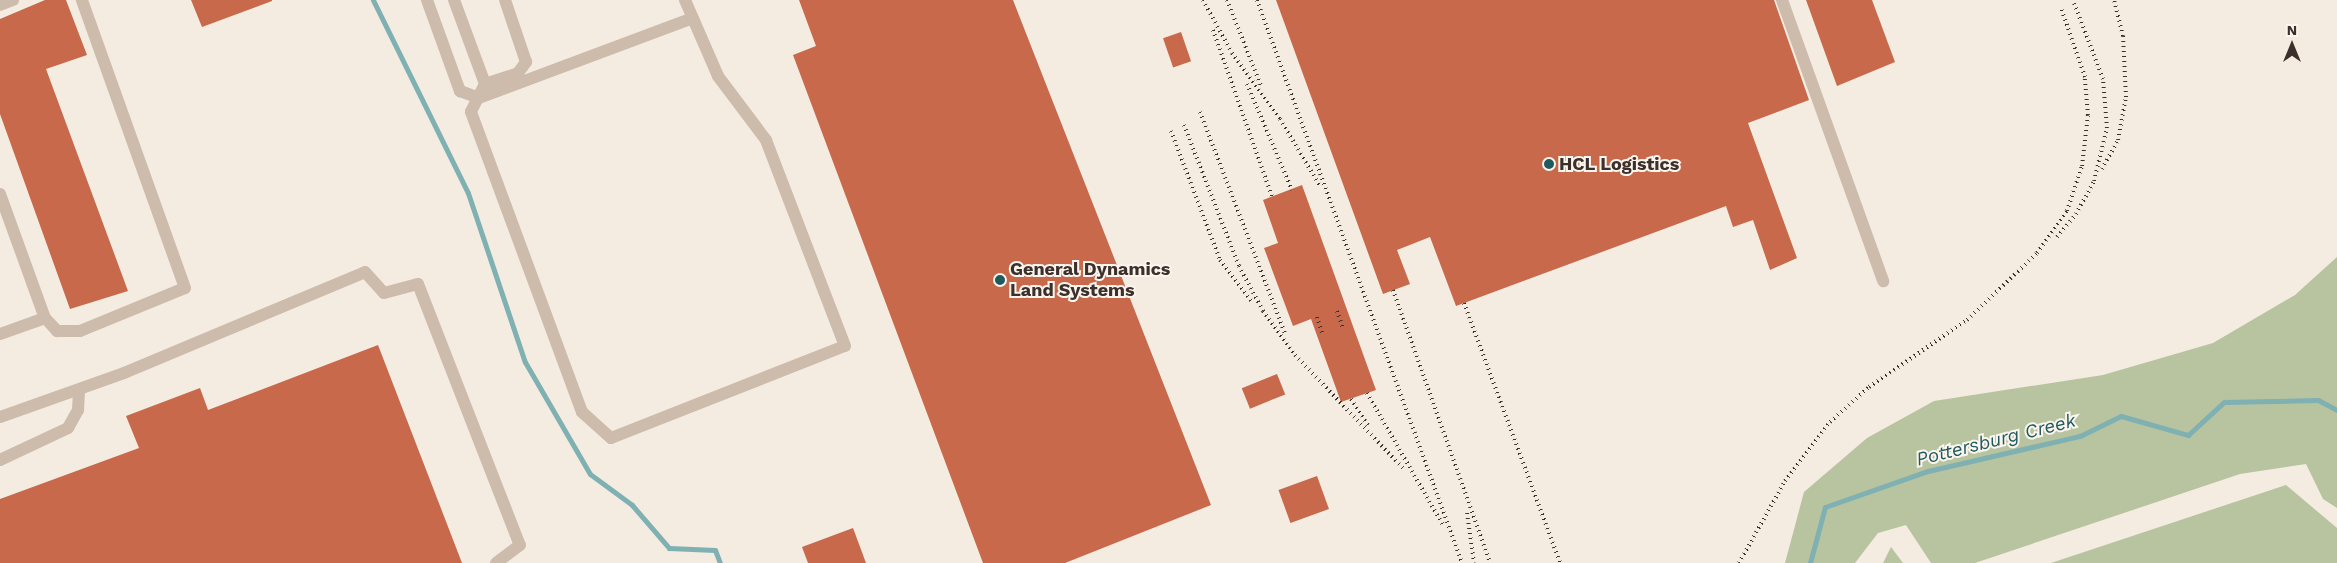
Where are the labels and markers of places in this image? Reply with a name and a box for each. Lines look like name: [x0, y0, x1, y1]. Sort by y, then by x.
place label: HCL Logistics: [1559, 153, 1680, 175]
marker: HCL Logistics: [1543, 158, 1555, 170]
place label: General Dynamics Land Systems: [1010, 259, 1171, 302]
marker: General Dynamics Land Systems: [994, 274, 1006, 286]

